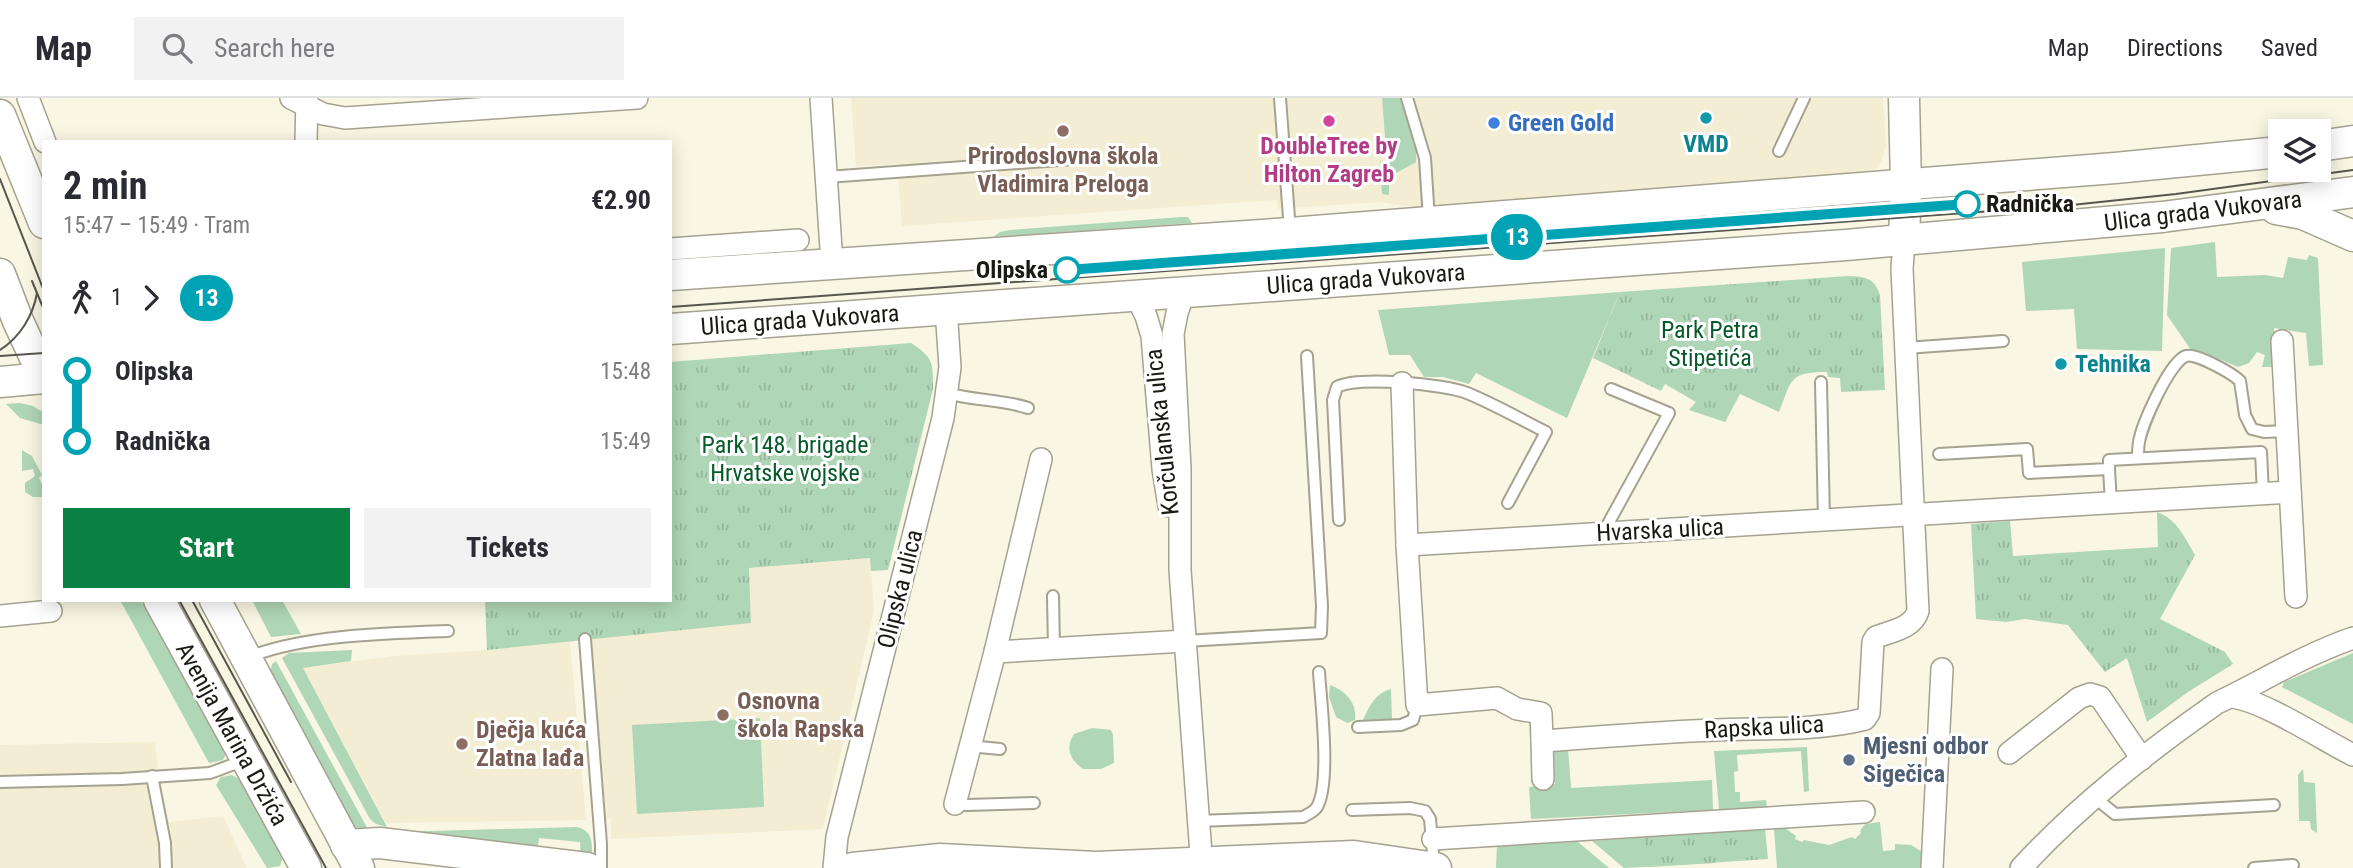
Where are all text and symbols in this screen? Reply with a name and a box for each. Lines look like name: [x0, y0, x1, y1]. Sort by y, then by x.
search box: [134, 17, 624, 80]
text: Map: [35, 29, 92, 68]
icon: search: [158, 29, 196, 67]
text: Search here: [214, 33, 335, 63]
text: Map: [2048, 34, 2089, 62]
text: Directions: [2127, 34, 2223, 62]
text: Saved: [2261, 34, 2318, 62]
place label: Green Gold: [1508, 109, 1614, 137]
marker: VMD: [1698, 110, 1714, 126]
marker: DoubleTree by Hilton Zagreb: [1321, 113, 1337, 129]
marker: Green Gold: [1486, 115, 1502, 131]
map controls: [2268, 119, 2331, 182]
button: layers: [2268, 119, 2331, 182]
marker: Prirodoslovna škola Vladimira Preloga: [1055, 123, 1071, 139]
place label: VMD: [1683, 130, 1729, 158]
place label: DoubleTree by Hilton Zagreb: [1260, 132, 1398, 188]
place label: Prirodoslovna škola Vladimira Preloga: [968, 142, 1158, 198]
text: 2 min: [63, 164, 147, 208]
text: €2.90: [591, 185, 651, 215]
street label: Ulica grada Vukovara: [2103, 185, 2303, 237]
place label: Radnička: [1986, 190, 2074, 218]
marker: Radnička: [1954, 191, 1980, 217]
text: 15:47 – 15:49 · Tram: [63, 212, 250, 239]
line badge: 13: [1486, 214, 1548, 260]
text: 13: [1505, 223, 1529, 251]
place label: Olipska: [976, 256, 1048, 284]
marker: Olipska: [1054, 257, 1080, 283]
street label: Ulica grada Vukovara: [1266, 258, 1466, 300]
icon: walk: [63, 279, 101, 317]
icon: forward: [132, 279, 170, 317]
text: 1: [111, 284, 122, 311]
text: 13: [194, 284, 219, 312]
street label: Ulica grada Vukovara: [700, 299, 900, 341]
park label: Park Petra Stipetića: [1661, 316, 1759, 372]
street label: Korčulanska ulica: [1139, 347, 1185, 517]
place label: Tehnika: [2075, 350, 2151, 378]
text: Olipska: [115, 356, 193, 386]
marker: Tehnika: [2053, 356, 2069, 372]
text: 15:48: [600, 358, 651, 385]
text: Radnička: [115, 426, 211, 456]
text: 15:49: [600, 428, 651, 455]
park label: Park 148. brigade Hrvatske vojske: [702, 431, 868, 487]
button: Start: [63, 508, 350, 588]
button: Tickets: [364, 508, 651, 588]
street label: Hvarska ulica: [1595, 513, 1725, 547]
street label: Olipska ulica: [872, 527, 928, 651]
street label: Avenija Marina Držića: [170, 638, 294, 830]
place label: Osnovna škola Rapska: [737, 687, 864, 743]
marker: Osnovna škola Rapska: [715, 707, 731, 723]
street label: Rapska ulica: [1703, 710, 1825, 744]
place label: Dječja kuća Zlatna lađa: [476, 716, 586, 772]
place label: Mjesni odbor Sigečica: [1863, 732, 1989, 788]
marker: Dječja kuća Zlatna lađa: [454, 736, 470, 752]
marker: Mjesni odbor Sigečica: [1841, 752, 1857, 768]

